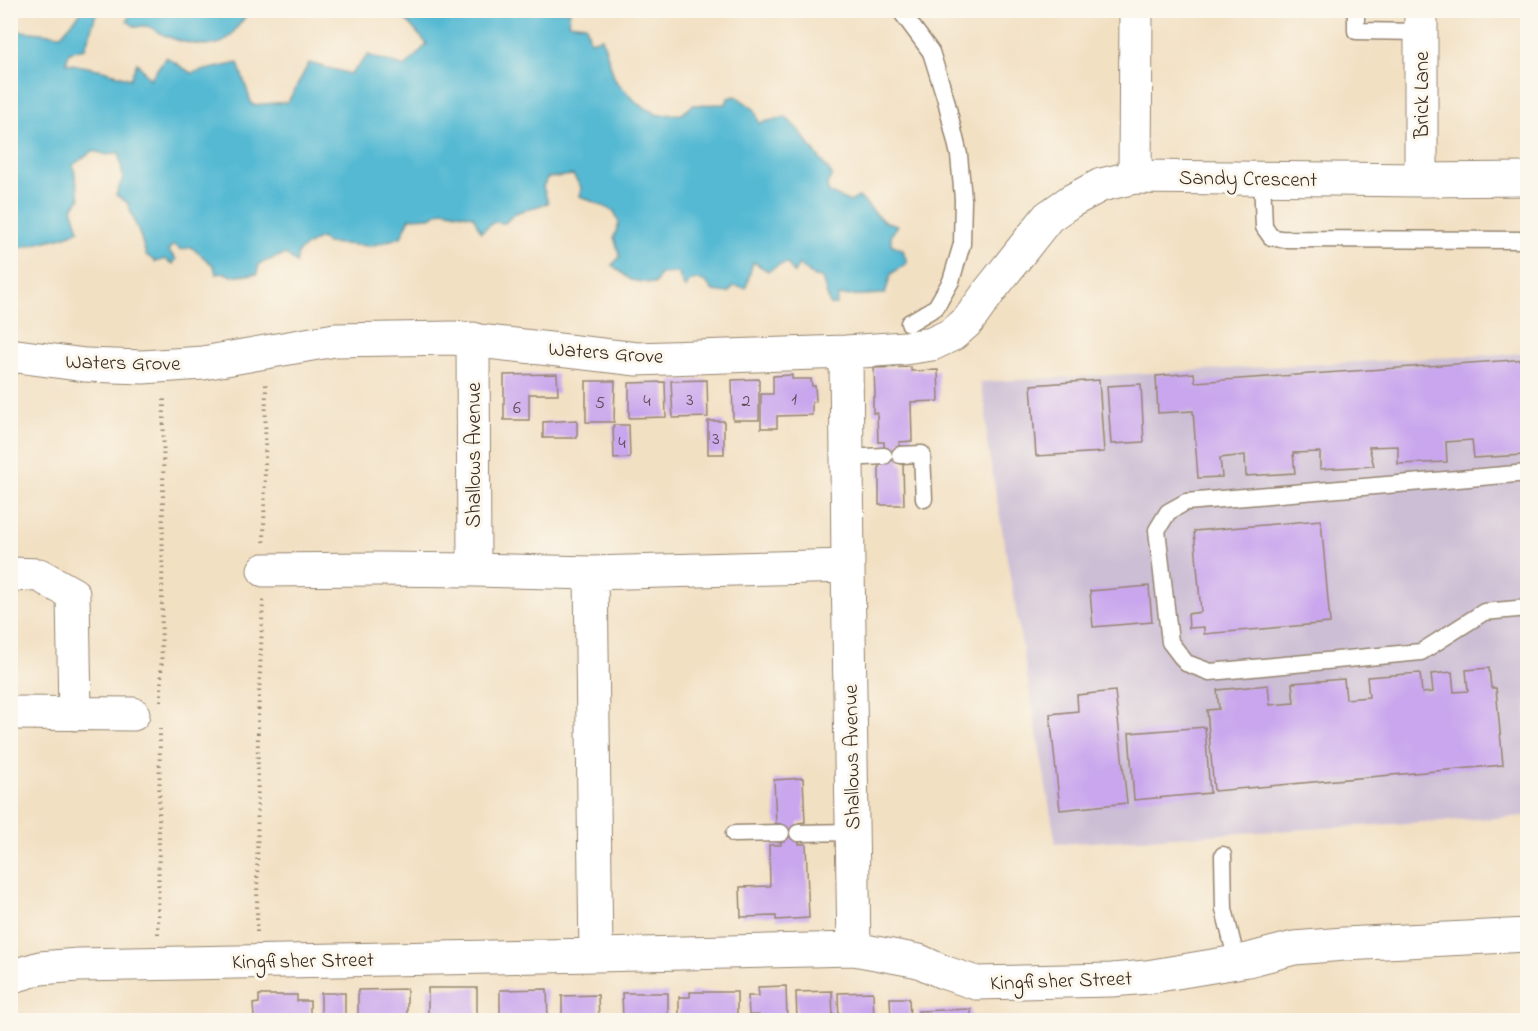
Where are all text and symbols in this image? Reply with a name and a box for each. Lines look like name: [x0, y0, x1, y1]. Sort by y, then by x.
street label: Brick Lane: [1408, 51, 1438, 140]
street label: Sandy Crescent: [1179, 164, 1317, 198]
street label: Waters Grove: [547, 335, 665, 373]
street label: Waters Grove: [65, 348, 181, 380]
street label: Shallows Avenue: [460, 382, 490, 528]
house number: 1: [791, 387, 797, 413]
house number: 3: [686, 388, 694, 414]
house number: 4: [643, 389, 651, 415]
house number: 2: [742, 389, 751, 415]
house number: 5: [595, 391, 605, 417]
house number: 6: [513, 396, 521, 422]
house number: 3: [712, 427, 720, 453]
house number: 4: [618, 431, 626, 457]
street label: Shallows Avenue: [837, 683, 869, 830]
street label: Kingfisher Street: [232, 946, 374, 980]
street label: Kingfisher Street: [990, 965, 1133, 1001]

